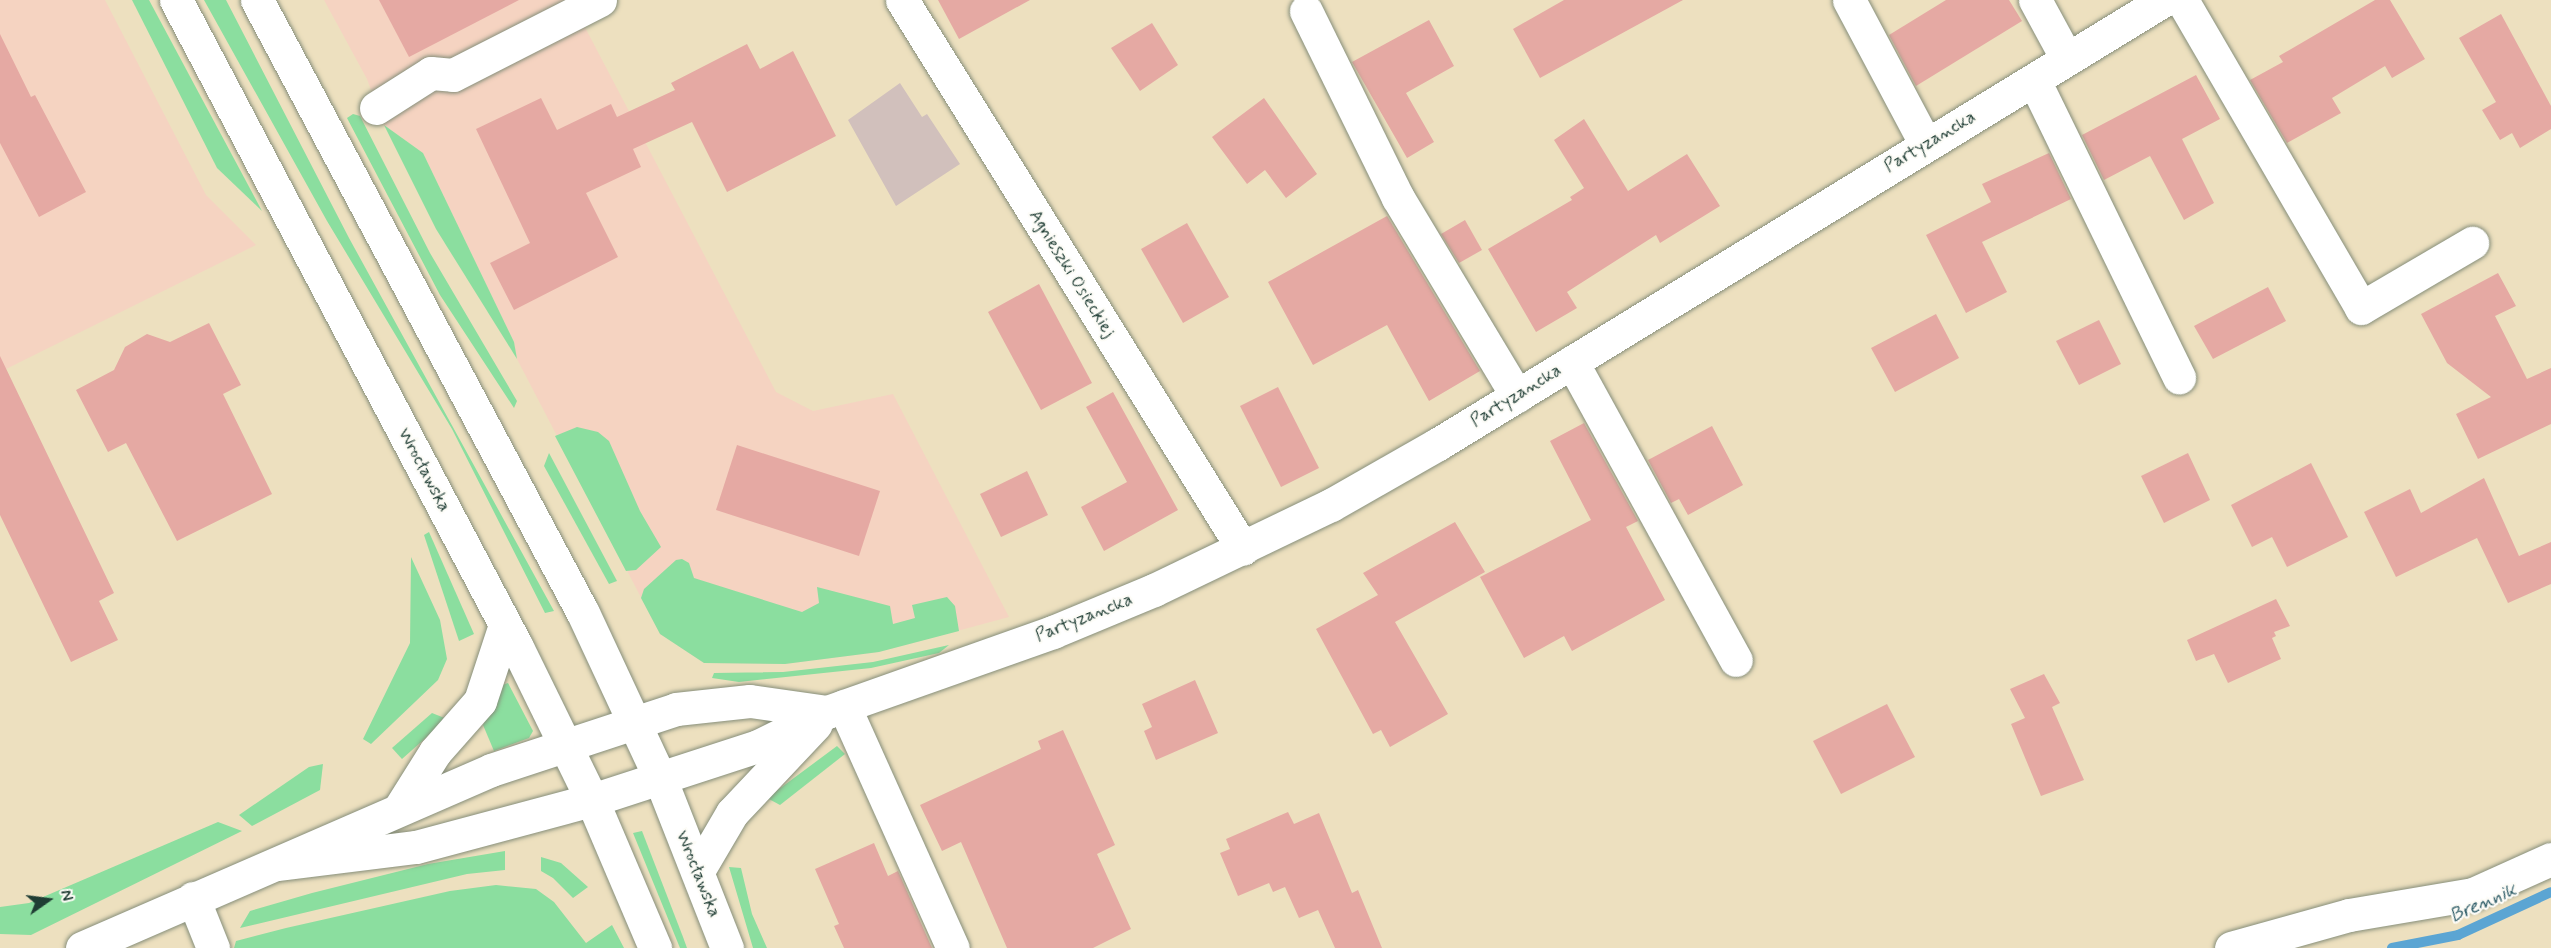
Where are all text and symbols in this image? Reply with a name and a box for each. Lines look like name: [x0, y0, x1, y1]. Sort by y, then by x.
street label: Partyzancka: [1880, 106, 1980, 178]
street label: Agnieszki Osieckiej: [1024, 206, 1120, 342]
street label: Partyzancka: [1467, 360, 1565, 432]
street label: Wrocławska: [393, 424, 455, 516]
street label: Partyzancka: [1032, 589, 1136, 647]
street label: Wrocławska: [671, 827, 725, 921]
north arrow: [18, 870, 78, 930]
water label: Brennik: [2446, 878, 2520, 928]
text: N: [54, 888, 77, 903]

